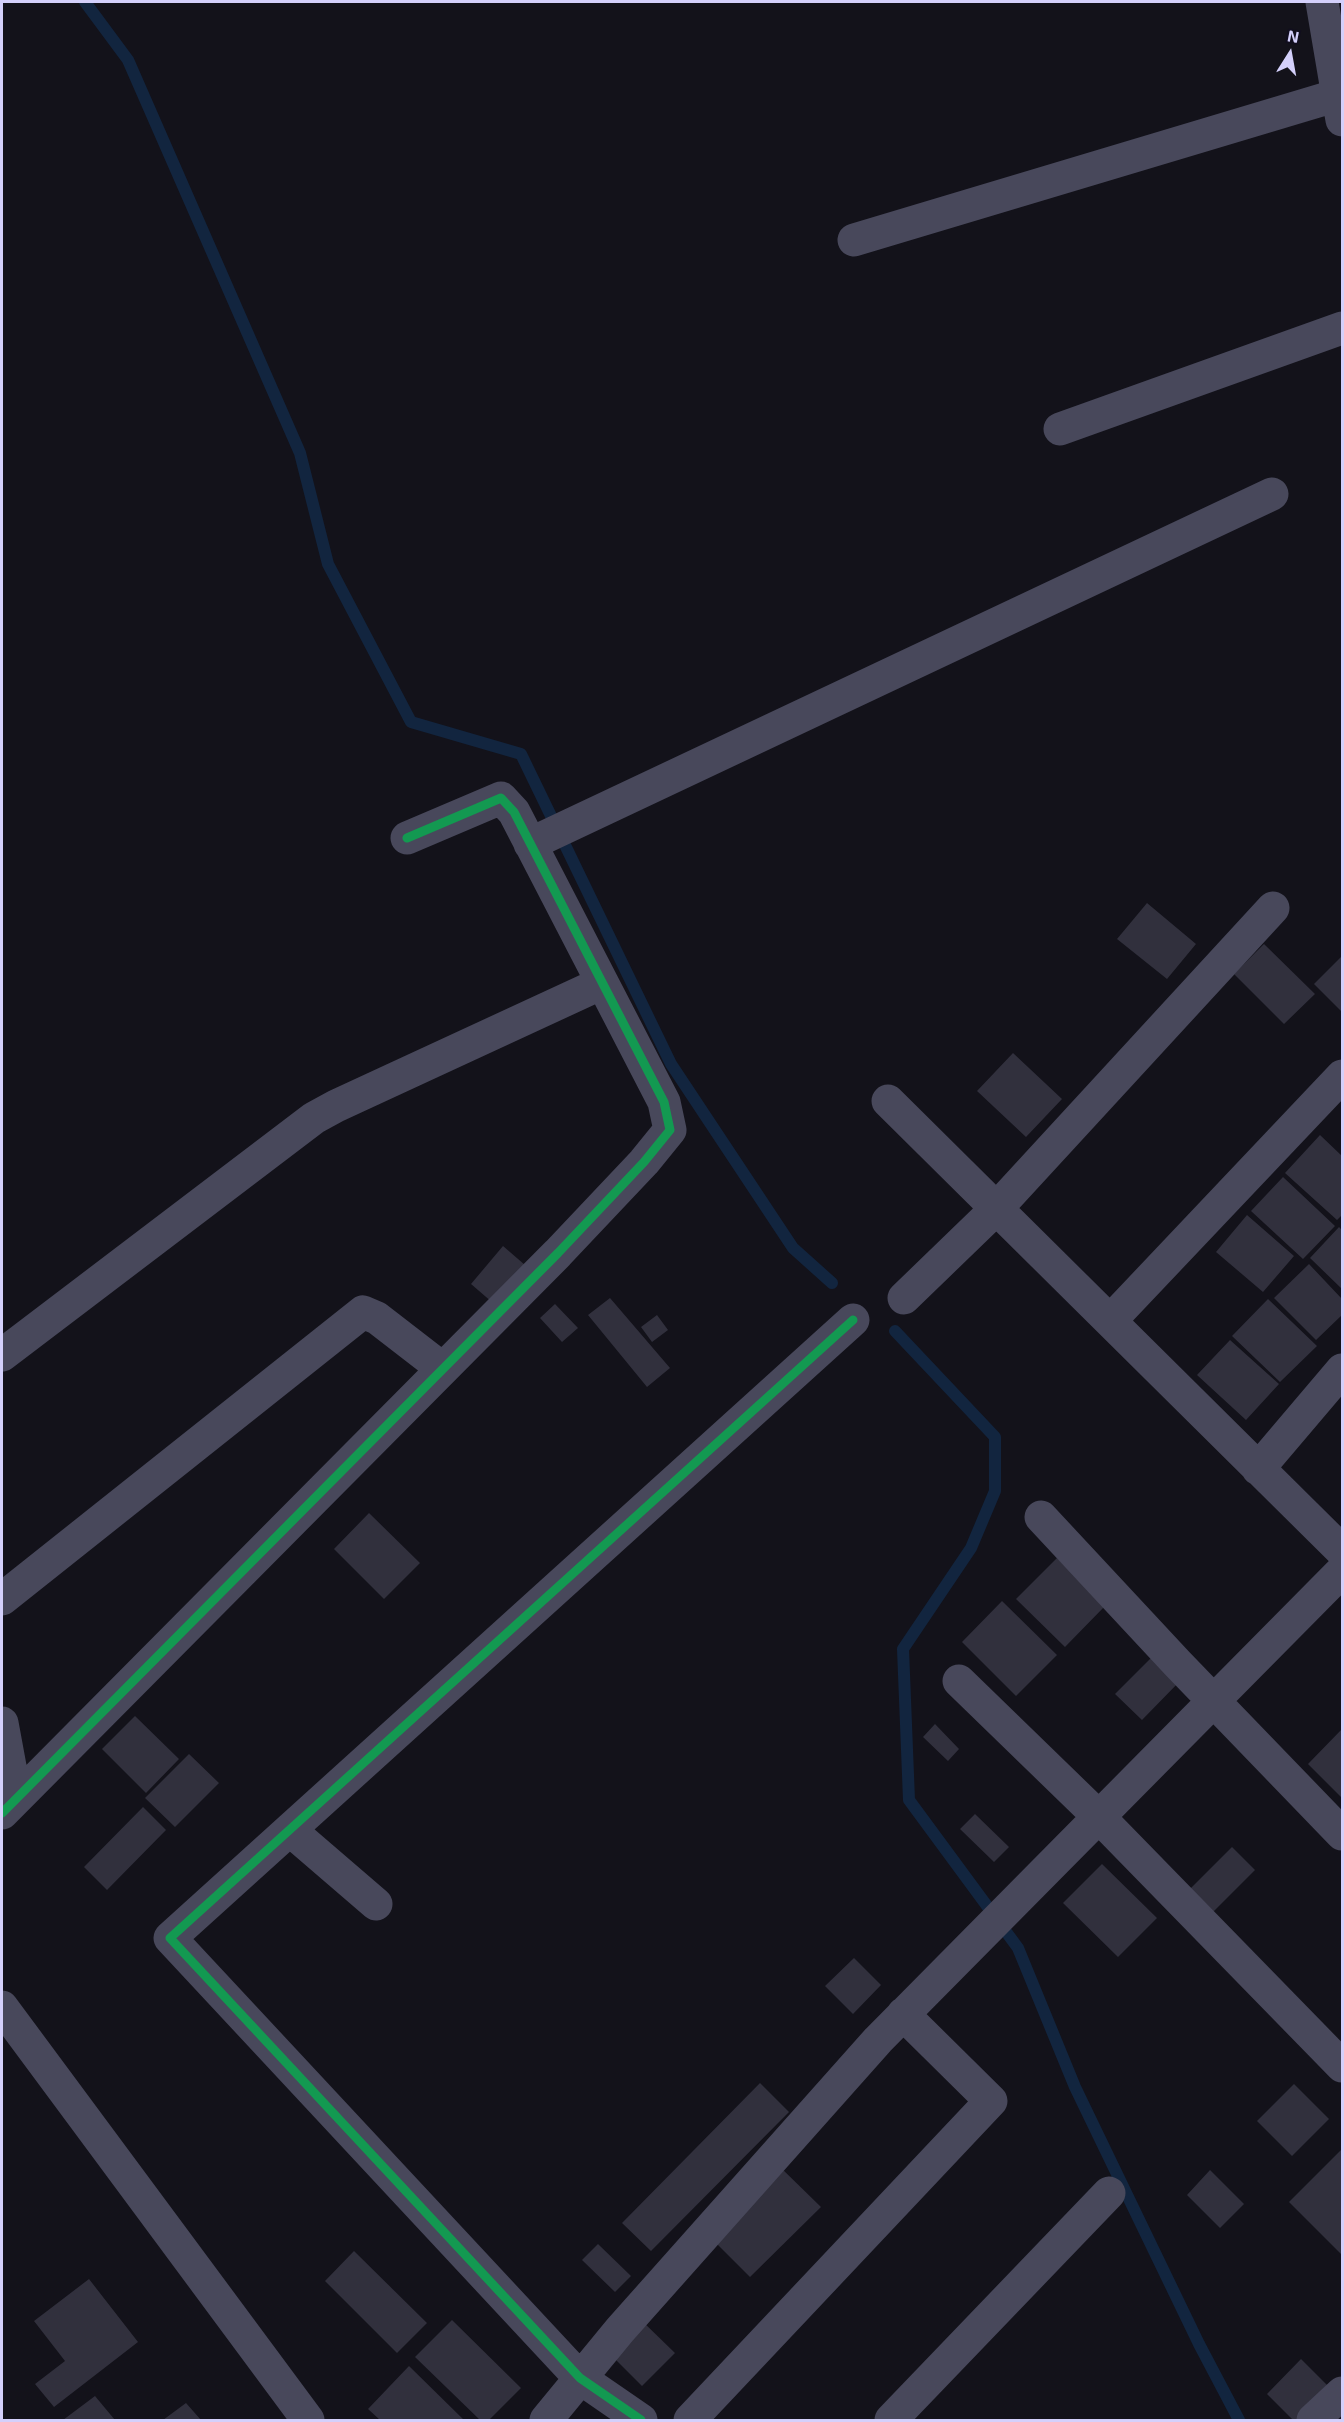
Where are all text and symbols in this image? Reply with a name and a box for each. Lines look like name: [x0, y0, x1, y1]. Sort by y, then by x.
north arrow: [1260, 24, 1320, 84]
text: N: [1286, 25, 1301, 46]

